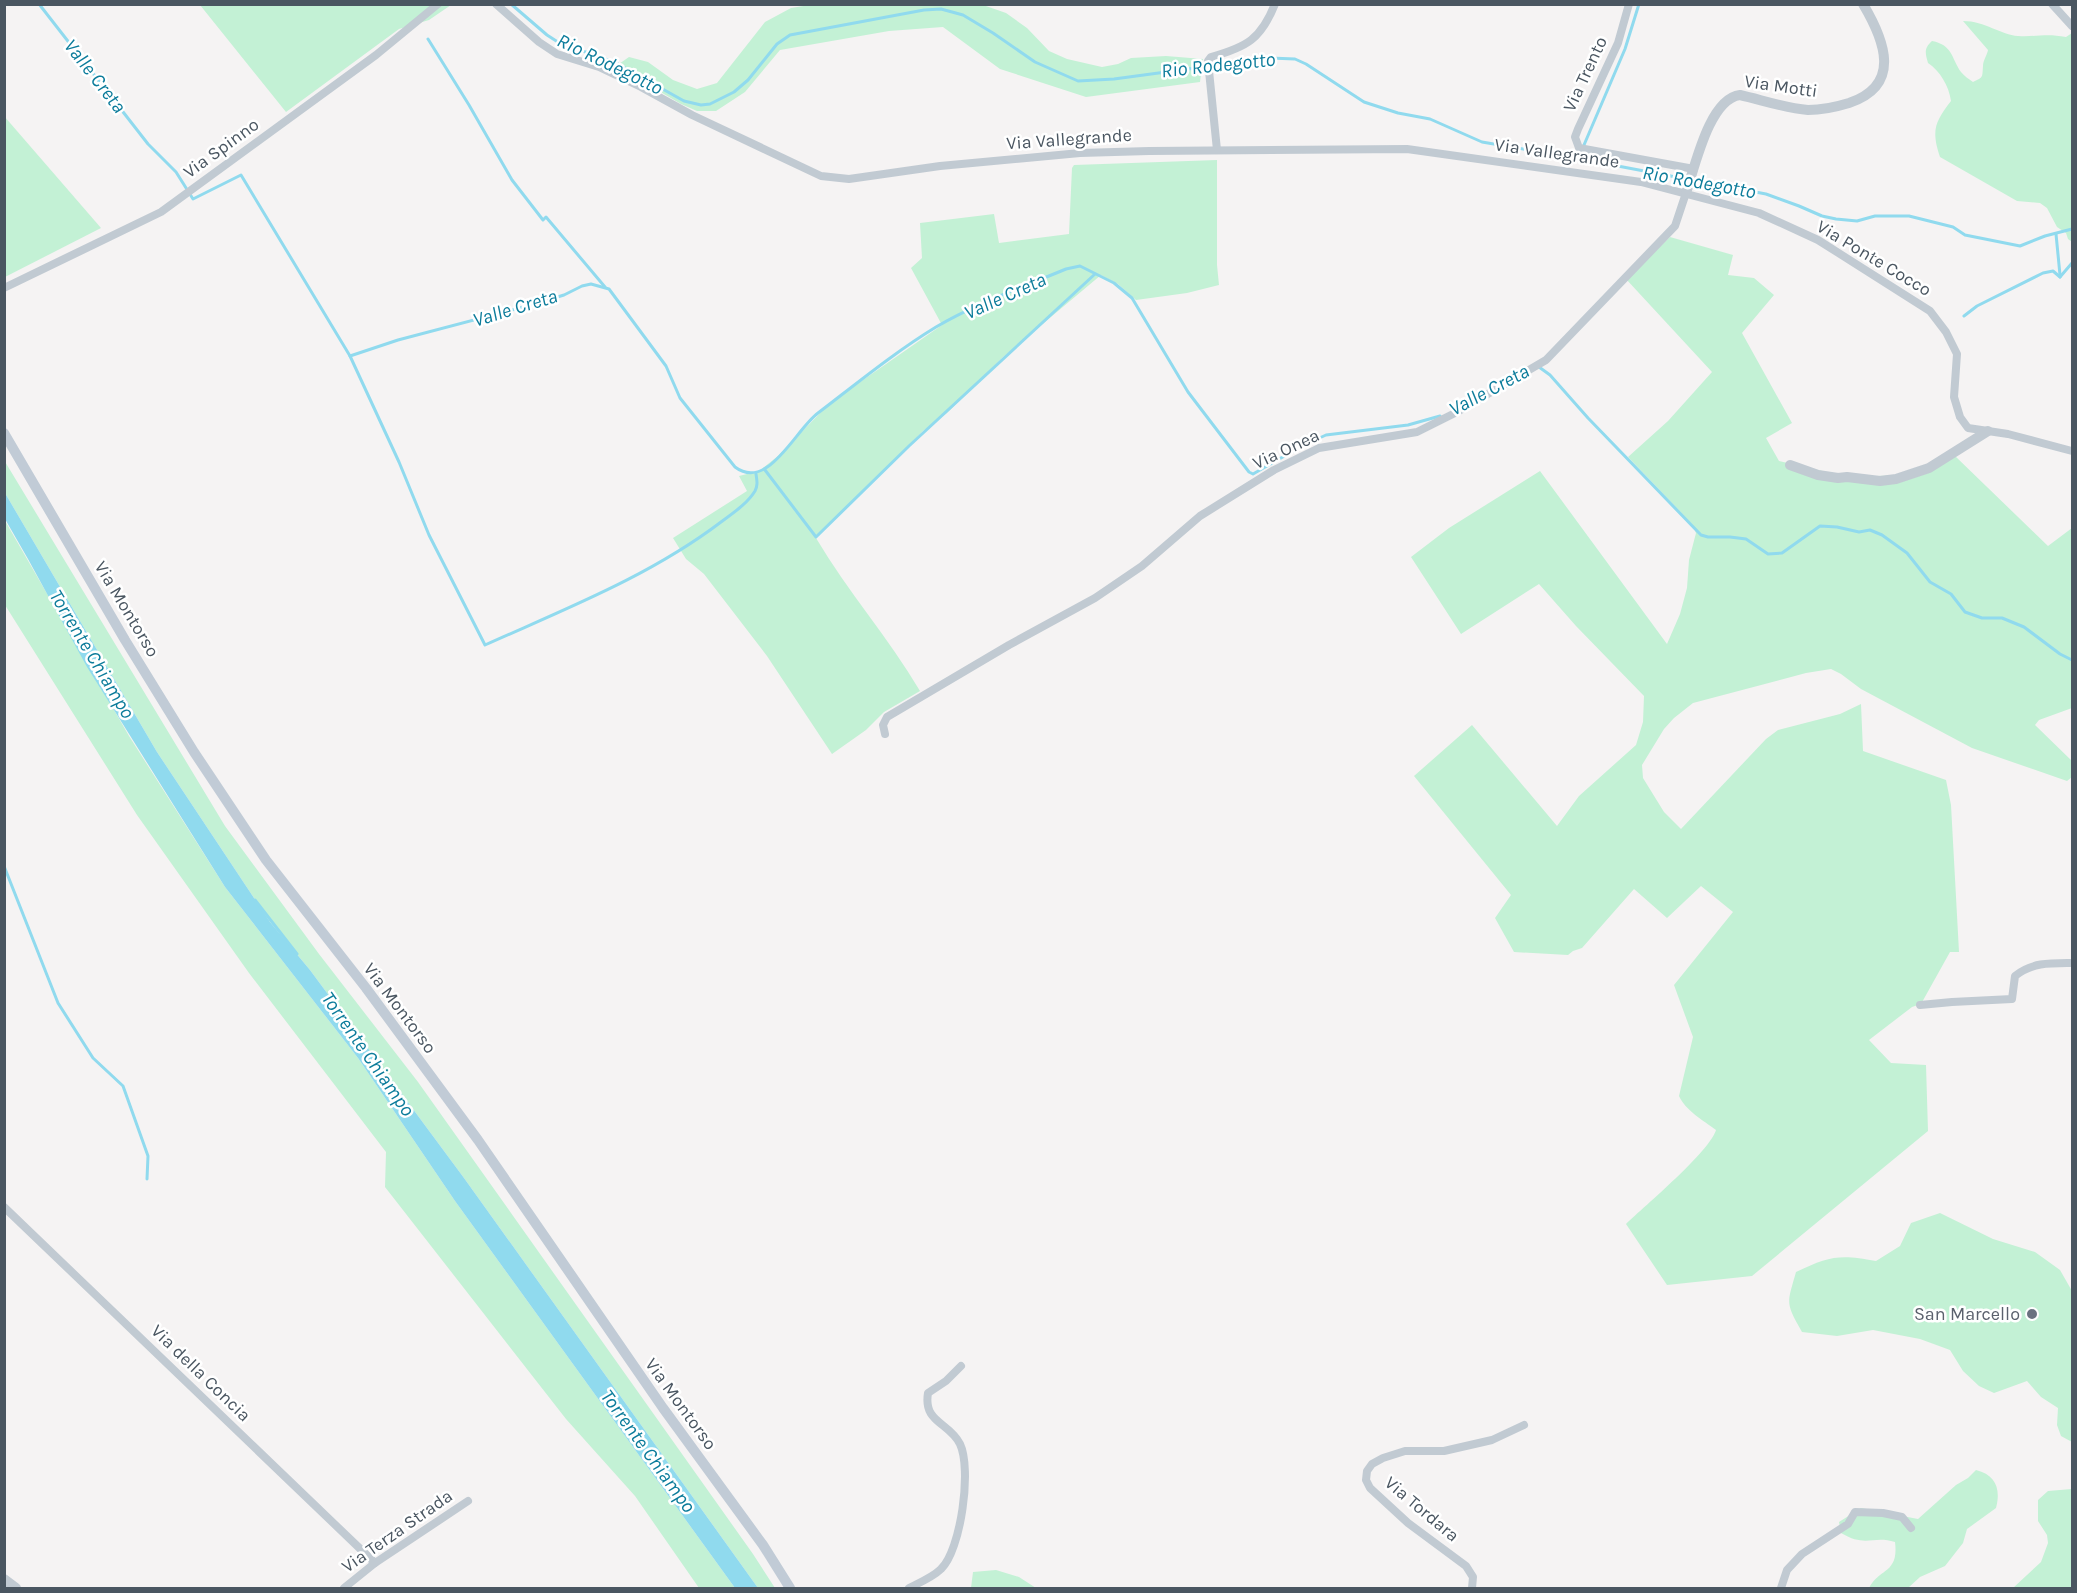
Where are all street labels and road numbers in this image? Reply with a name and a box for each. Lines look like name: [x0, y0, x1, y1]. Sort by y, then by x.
street label: Via Trento: [1558, 33, 1612, 115]
street label: Via Motti: [1743, 70, 1819, 102]
street label: Via Spinno: [179, 113, 263, 183]
street label: Via Vallegrande: [1005, 124, 1133, 154]
street label: Via Vallegrande: [1493, 133, 1621, 173]
street label: Via Ponte Cocco: [1813, 215, 1935, 301]
street label: Via Onea: [1249, 424, 1323, 474]
street label: Via Montorso: [90, 557, 164, 661]
street label: Via Montorso: [359, 958, 441, 1058]
street label: Via della Concia: [147, 1320, 255, 1426]
street label: Via Montorso: [640, 1354, 722, 1454]
street label: Via Tordara: [1380, 1471, 1464, 1547]
street label: Via Terza Strada: [337, 1485, 457, 1577]

